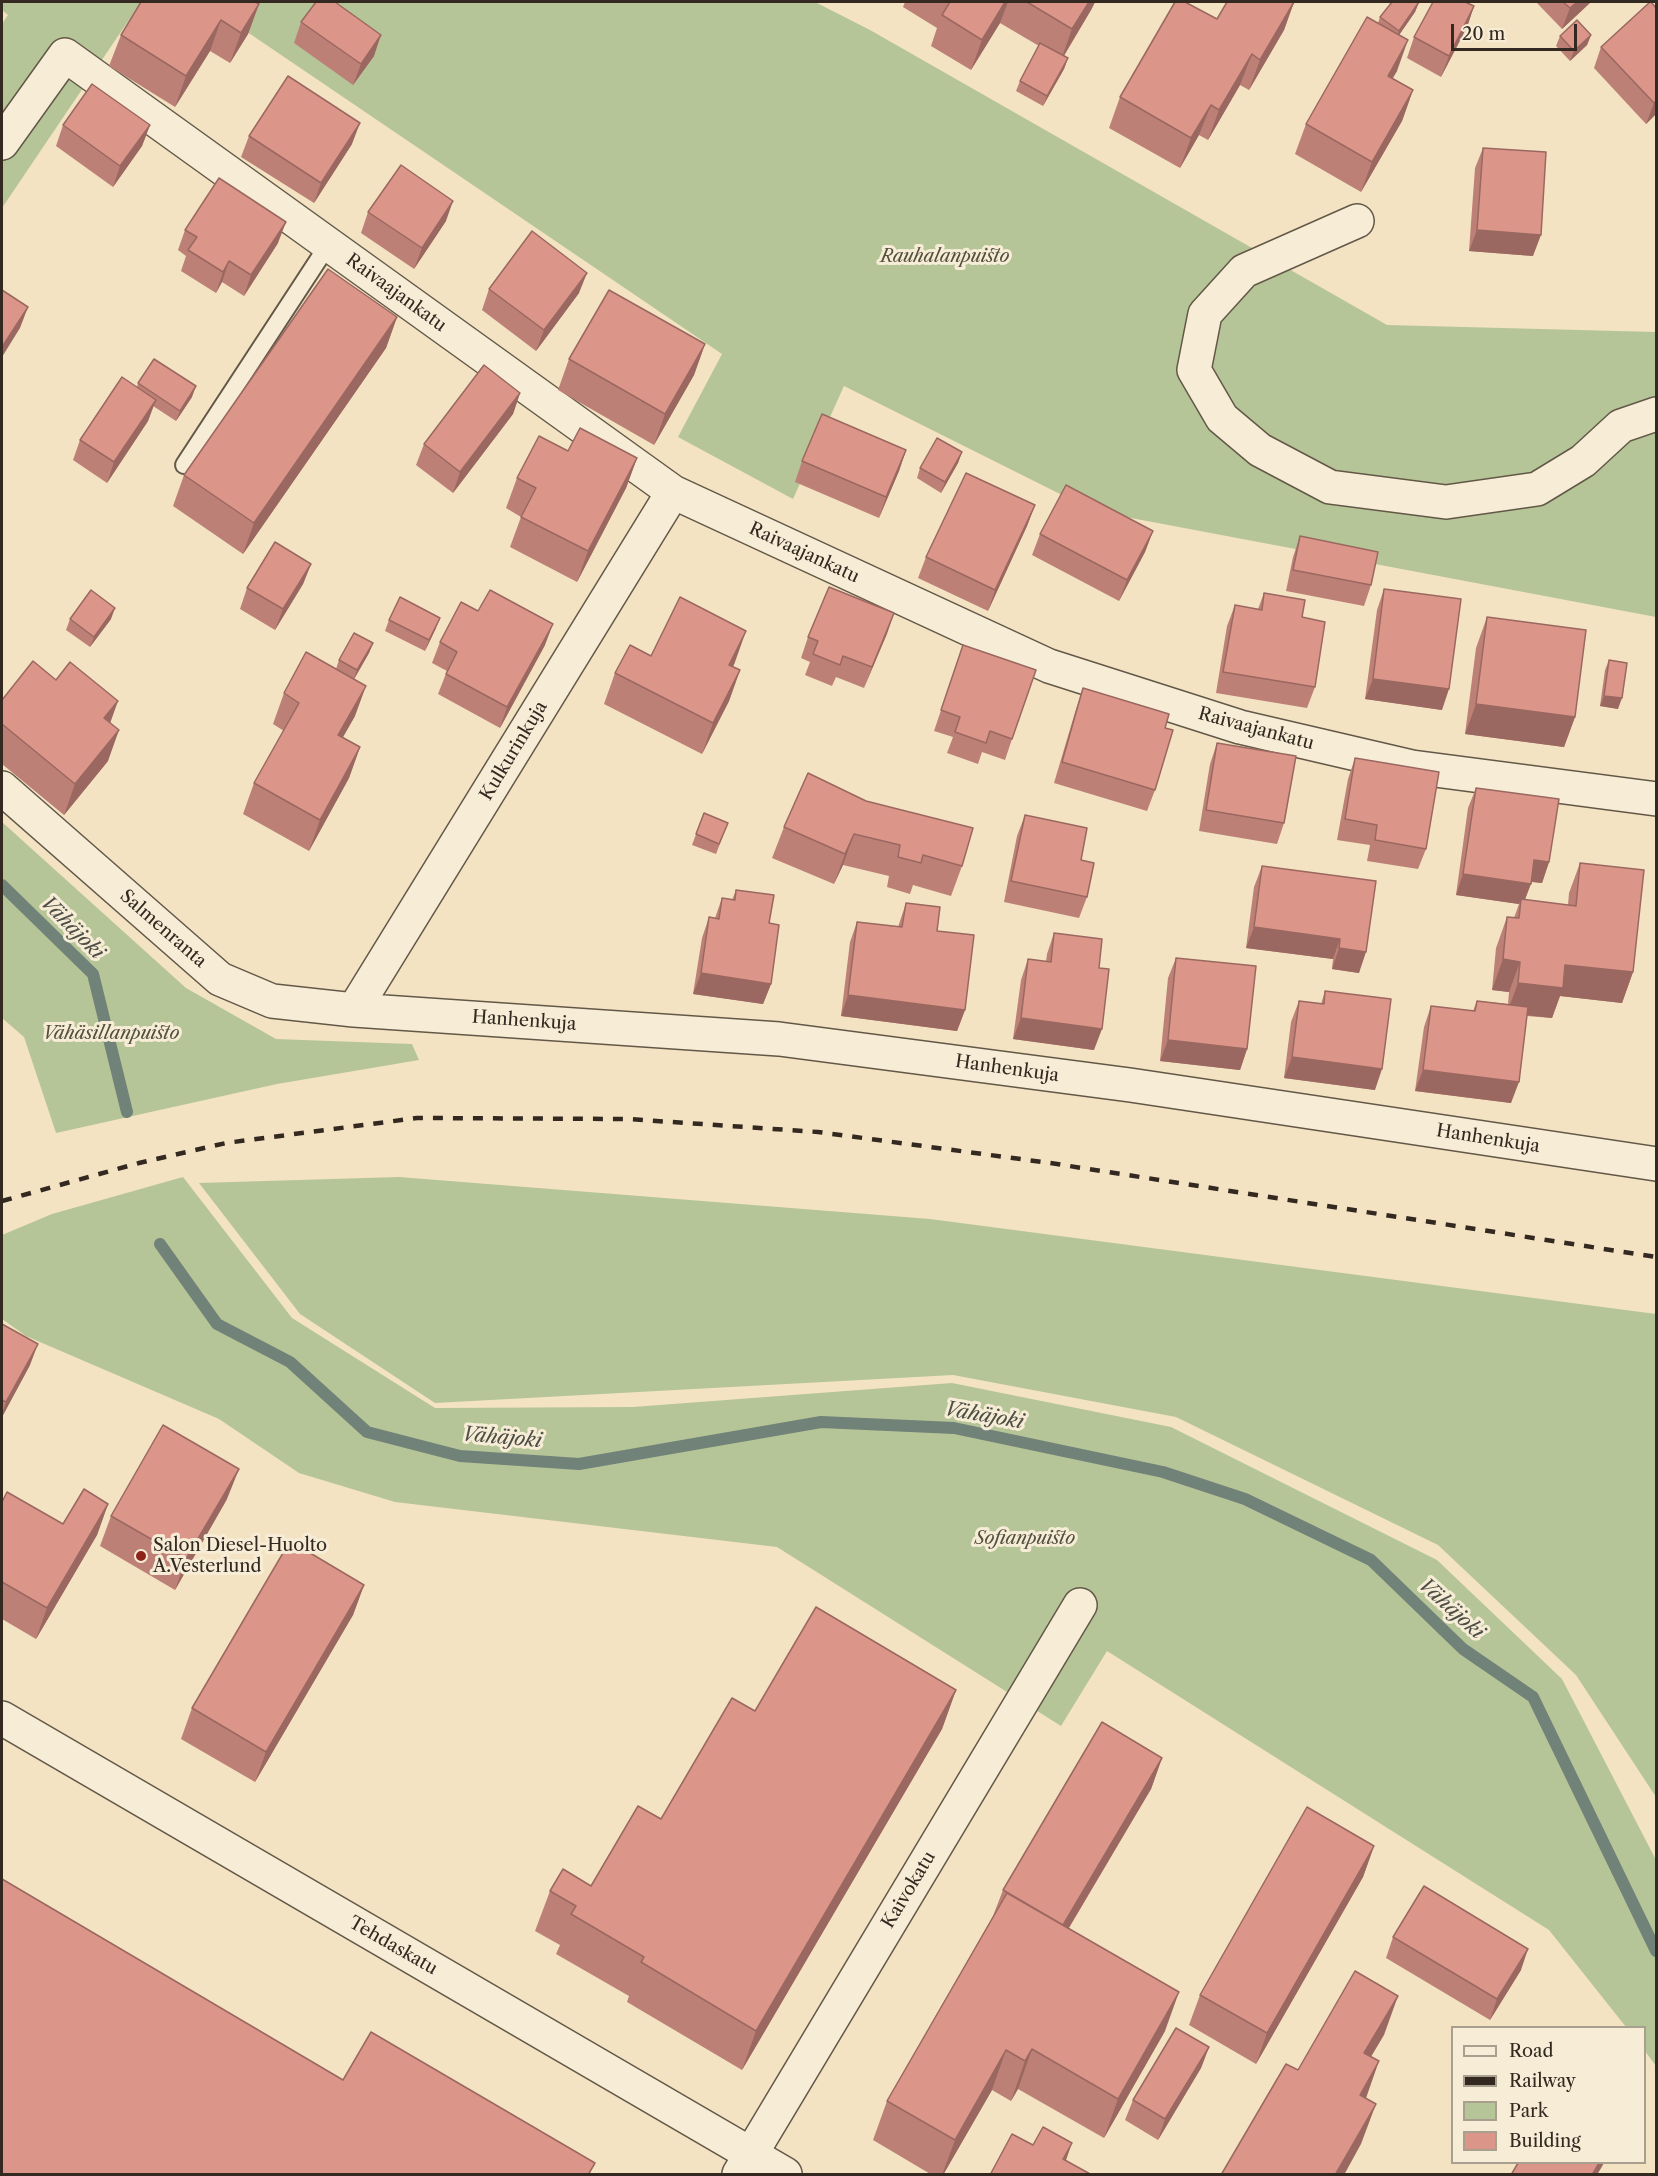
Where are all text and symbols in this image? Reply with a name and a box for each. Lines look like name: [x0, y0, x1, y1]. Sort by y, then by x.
scale bar: [1454, 12, 1580, 50]
text: 20 m: [1462, 23, 1505, 45]
park label: Rauhalanpuisto: [881, 246, 1009, 268]
street label: Raivaajankatu: [342, 249, 450, 337]
street label: Raivaajankatu: [746, 518, 862, 588]
street label: Kulkurinkuja: [476, 697, 552, 805]
street label: Raivaajankatu: [1196, 703, 1316, 755]
street label: Salmenranta: [115, 886, 211, 972]
water label: Vähäjoki: [35, 891, 109, 965]
street label: Hanhenkuja: [471, 1007, 577, 1035]
park label: Vähäsillanpuisto: [43, 1023, 179, 1045]
street label: Hanhenkuja: [954, 1051, 1060, 1087]
street label: Hanhenkuja: [1435, 1120, 1541, 1158]
water label: Vähäjoki: [943, 1397, 1025, 1435]
water label: Vähäjoki: [461, 1423, 543, 1453]
park label: Sofianpuisto: [975, 1528, 1075, 1550]
place label: Salon Diesel-Huolto A.Vesterlund: [153, 1535, 327, 1578]
marker: Salon Diesel-Huolto A.Vesterlund: [134, 1549, 148, 1563]
water label: Vähäjoki: [1413, 1573, 1489, 1645]
street label: Kaivokatu: [878, 1848, 940, 1932]
street label: Tehdaskatu: [345, 1912, 441, 1980]
legend: [1451, 2026, 1646, 2164]
text: Road: [1509, 2040, 1554, 2062]
text: Railway: [1509, 2070, 1576, 2092]
text: Park: [1509, 2100, 1548, 2122]
text: Building: [1509, 2130, 1581, 2152]

